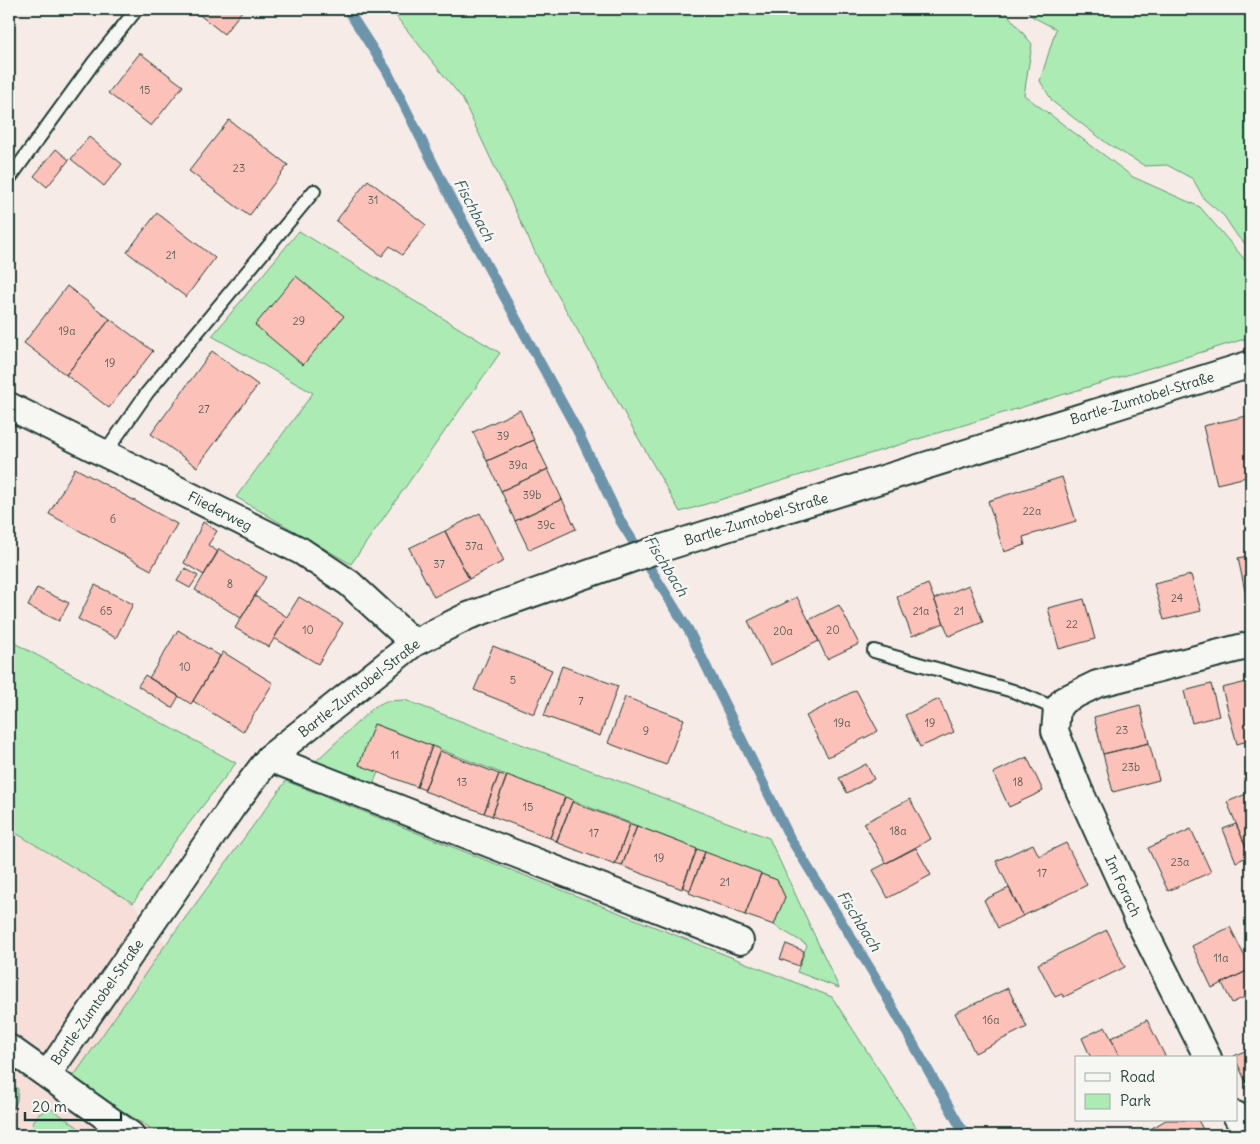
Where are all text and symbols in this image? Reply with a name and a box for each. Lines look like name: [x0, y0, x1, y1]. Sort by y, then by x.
house number: 15: [140, 83, 150, 97]
house number: 23: [233, 161, 245, 175]
water label: Fischbach: [450, 175, 499, 245]
house number: 31: [368, 193, 378, 207]
house number: 21: [166, 248, 176, 262]
house number: 29: [293, 314, 305, 328]
house number: 19a: [59, 324, 75, 338]
house number: 19: [105, 356, 115, 370]
street label: Bartle-Zumtobel-Straße: [1068, 368, 1216, 428]
house number: 27: [198, 402, 210, 416]
house number: 39: [497, 429, 509, 443]
house number: 39a: [509, 458, 527, 472]
street label: Fliederweg: [185, 487, 255, 535]
house number: 39b: [523, 488, 541, 502]
street label: Bartle-Zumtobel-Straße: [682, 489, 830, 549]
house number: 22a: [1023, 504, 1041, 518]
house number: 6: [110, 512, 116, 526]
house number: 39c: [537, 518, 555, 532]
water label: Fischbach: [640, 532, 693, 600]
house number: 37a: [465, 539, 483, 553]
house number: 37: [433, 557, 445, 571]
house number: 8: [227, 577, 233, 591]
house number: 24: [1171, 591, 1183, 605]
house number: 65: [100, 604, 112, 618]
house number: 21a: [913, 604, 929, 618]
house number: 21: [954, 604, 964, 618]
house number: 22: [1066, 617, 1078, 631]
house number: 10: [302, 623, 314, 637]
house number: 20: [826, 623, 840, 637]
house number: 20a: [773, 624, 793, 638]
street label: Bartle-Zumtobel-Straße: [295, 635, 423, 741]
house number: 10: [179, 660, 191, 674]
house number: 5: [510, 673, 516, 687]
house number: 7: [578, 694, 584, 708]
house number: 19a: [834, 716, 850, 730]
house number: 19: [925, 716, 935, 730]
house number: 23: [1116, 723, 1128, 737]
house number: 9: [643, 724, 649, 738]
house number: 11: [391, 748, 399, 762]
house number: 23b: [1122, 760, 1140, 774]
house number: 13: [457, 775, 467, 789]
house number: 18: [1013, 775, 1023, 789]
house number: 15: [523, 800, 533, 814]
house number: 18a: [890, 824, 906, 838]
house number: 17: [589, 826, 599, 840]
house number: 19: [654, 851, 664, 865]
street label: Im Forach: [1101, 853, 1145, 919]
house number: 23a: [1171, 855, 1189, 869]
house number: 17: [1037, 866, 1047, 880]
house number: 21: [720, 875, 730, 889]
water label: Fischbach: [833, 887, 886, 955]
street label: Bartle-Zumtobel-Straße: [47, 936, 147, 1068]
house number: 11a: [1213, 951, 1229, 965]
house number: 16a: [983, 1013, 1000, 1027]
legend: [1075, 1056, 1238, 1122]
text: Road: [1120, 1067, 1155, 1086]
scale bar: [25, 1089, 121, 1121]
text: Park: [1120, 1091, 1151, 1110]
text: 20 m: [32, 1097, 67, 1116]

